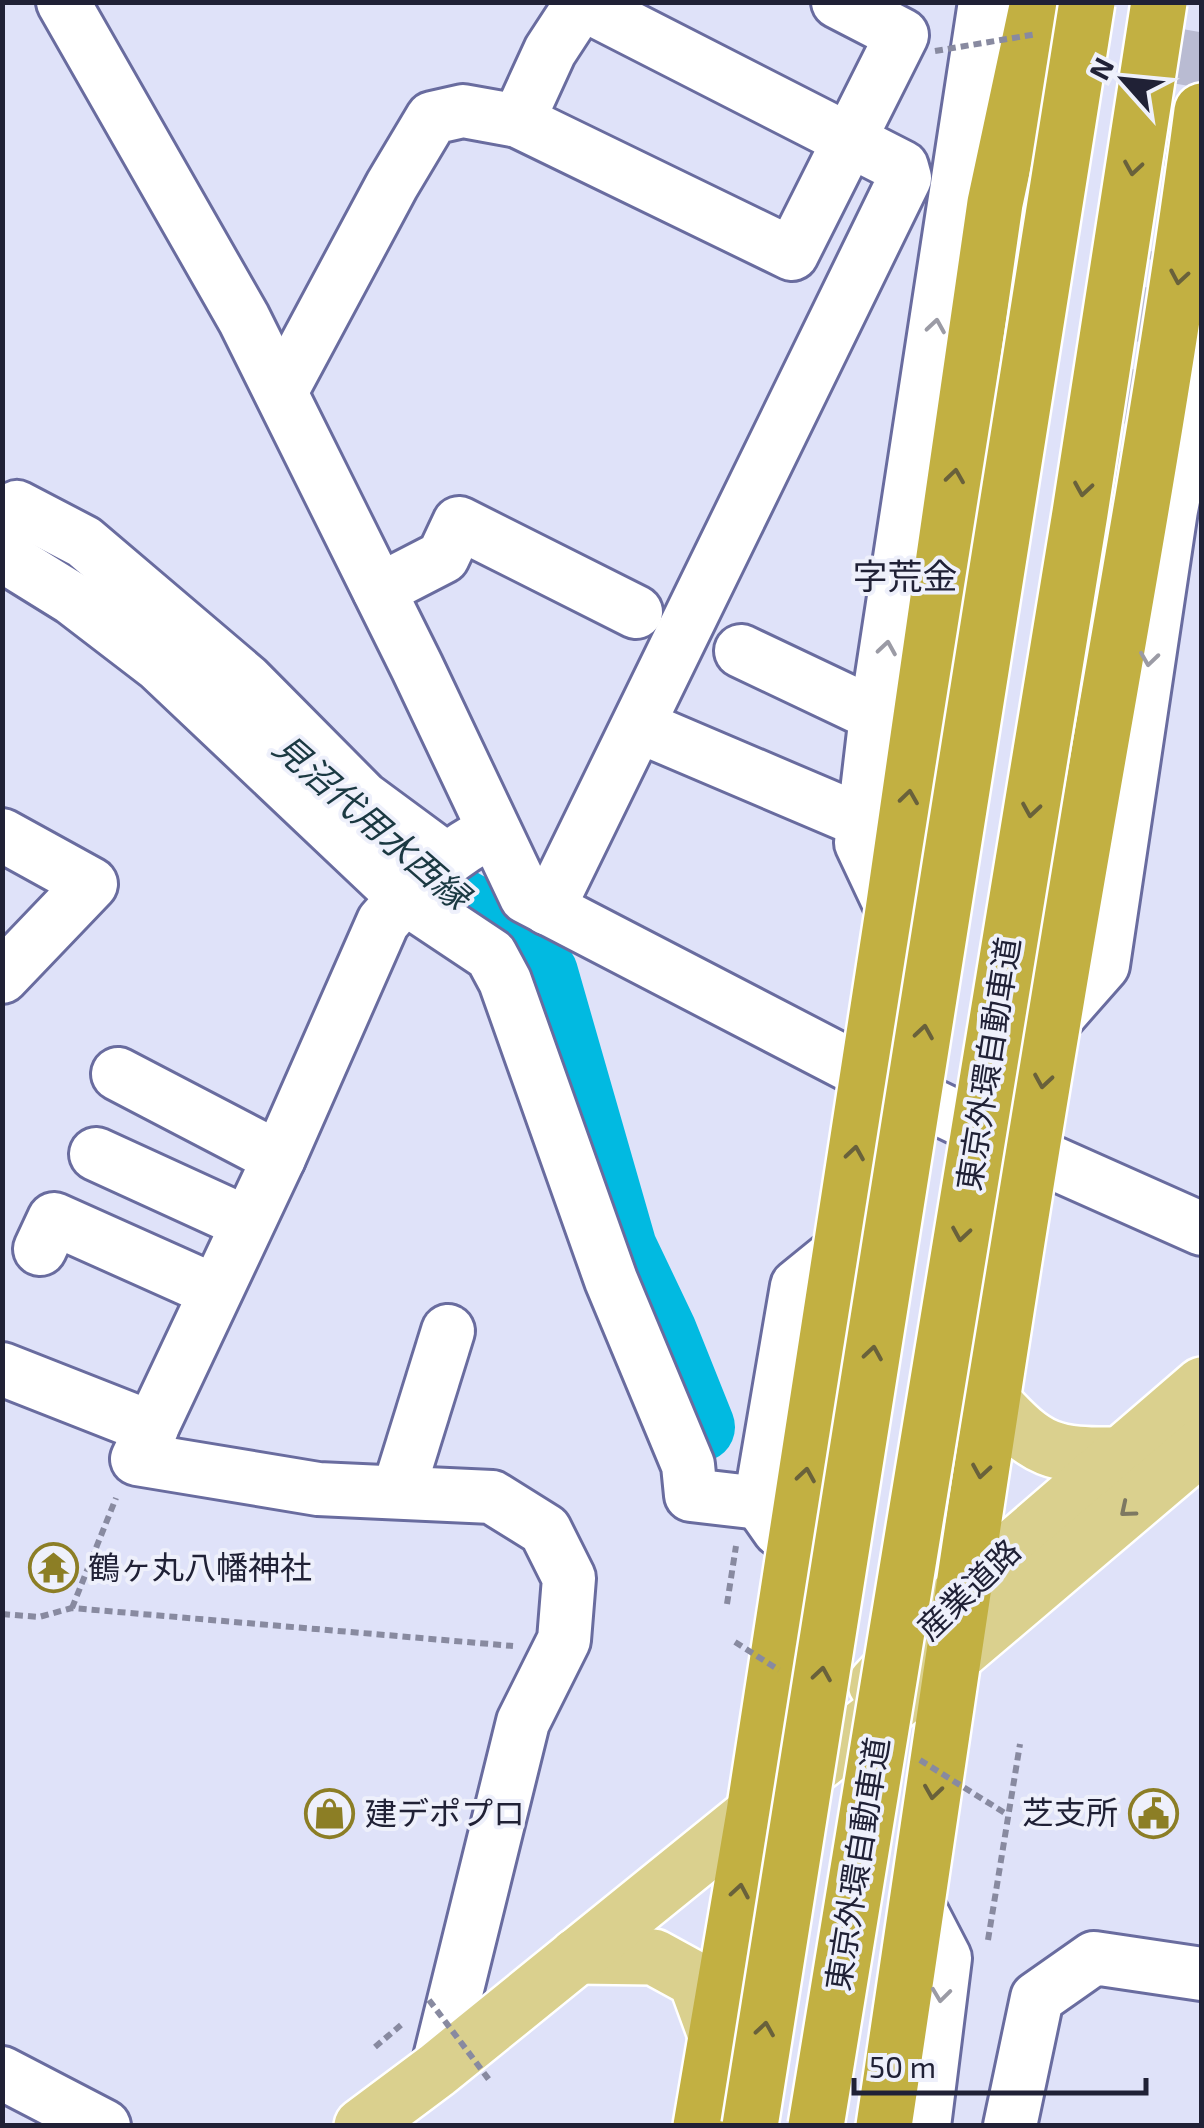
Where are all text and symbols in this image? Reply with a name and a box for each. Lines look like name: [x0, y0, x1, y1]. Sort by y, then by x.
north arrow: [1074, 30, 1174, 130]
text: N: [1081, 51, 1121, 85]
one-way arrow: [1123, 160, 1144, 176]
one-way arrow: [1169, 269, 1190, 285]
one-way arrow: [924, 318, 945, 335]
one-way arrow: [944, 467, 965, 484]
one-way arrow: [1074, 481, 1095, 497]
district label: 字荒金: [852, 554, 958, 596]
one-way arrow: [875, 639, 896, 656]
one-way arrow: [1139, 651, 1160, 667]
water label: 見沼代用水西縁: [266, 724, 482, 919]
one-way arrow: [897, 789, 918, 806]
one-way arrow: [1021, 802, 1042, 818]
street label: 東京外環自動車道: [948, 934, 1026, 1193]
one-way arrow: [913, 1023, 934, 1040]
one-way arrow: [1033, 1072, 1054, 1089]
one-way arrow: [843, 1145, 864, 1162]
one-way arrow: [951, 1226, 972, 1242]
one-way arrow: [862, 1344, 883, 1361]
one-way arrow: [971, 1462, 992, 1479]
one-way arrow: [795, 1466, 816, 1483]
one-way arrow: [1121, 1498, 1139, 1516]
street label: 産業道路: [908, 1530, 1027, 1647]
temple icon: 鶴ヶ丸八幡神社: [27, 1542, 79, 1594]
place label: 鶴ヶ丸八幡神社: [88, 1547, 312, 1585]
one-way arrow: [811, 1665, 832, 1682]
street label: 東京外環自動車道: [817, 1734, 895, 1993]
one-way arrow: [923, 1784, 944, 1800]
public building icon: 芝支所: [1127, 1787, 1179, 1839]
shop icon: 建デポプロ: [304, 1788, 356, 1840]
place label: 芝支所: [1022, 1792, 1118, 1830]
place label: 建デポプロ: [365, 1793, 525, 1831]
one-way arrow: [729, 1883, 750, 1899]
one-way arrow: [931, 1986, 952, 2003]
one-way arrow: [754, 2021, 775, 2037]
scale bar: [854, 2033, 1146, 2095]
text: 50 m: [869, 2048, 936, 2084]

